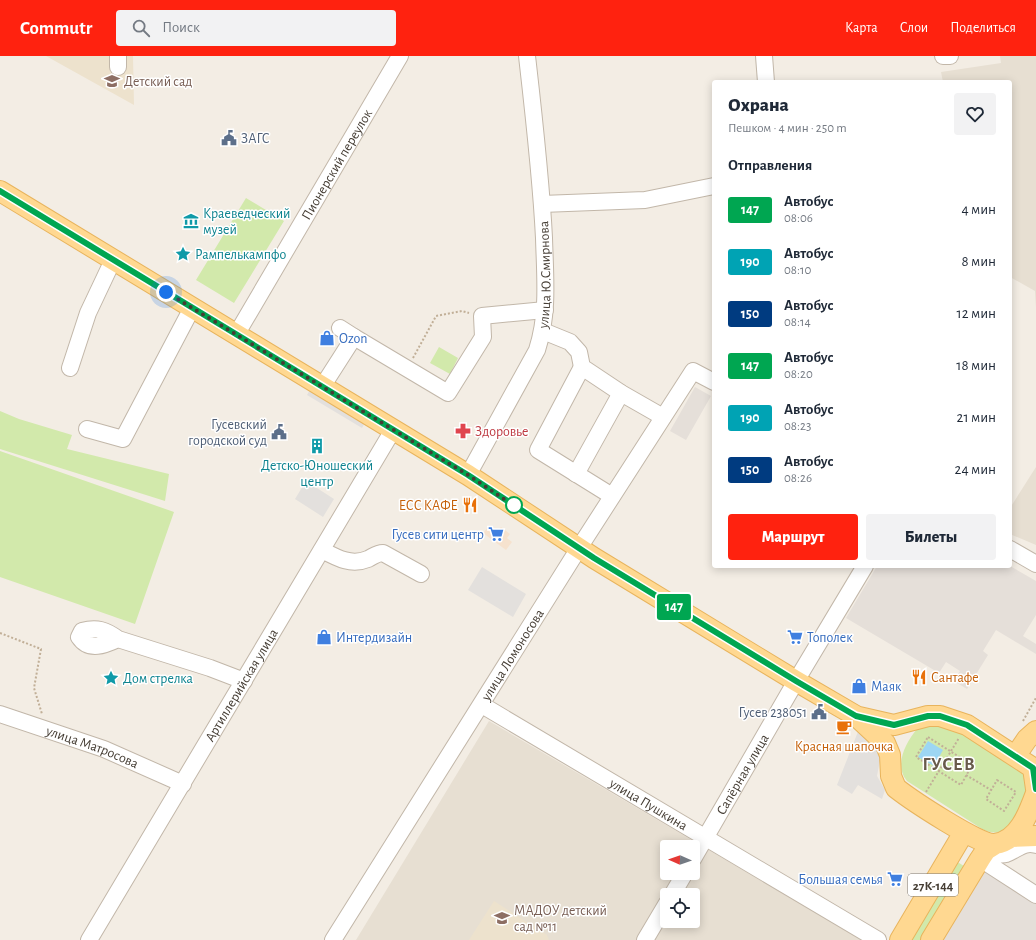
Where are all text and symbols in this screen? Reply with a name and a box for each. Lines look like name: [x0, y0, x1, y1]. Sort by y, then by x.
search box: [116, 10, 396, 46]
icon: search: [130, 17, 152, 39]
text: Commutr: [20, 19, 92, 38]
text: Поиск: [162, 20, 200, 35]
text: Карта: [845, 21, 878, 35]
text: Слои: [900, 21, 928, 35]
text: Поделиться: [950, 21, 1016, 35]
school or university icon: Детский сад: [103, 72, 121, 90]
place label: Детский сад: [124, 75, 192, 89]
button: heart: [954, 93, 996, 135]
text: Охрана: [728, 96, 789, 115]
street label: Пионерский переулок: [299, 107, 375, 223]
text: Пешком · 4 мин · 250 m: [728, 122, 847, 135]
public building icon: ЗАГС: [220, 129, 238, 147]
place label: ЗАГС: [241, 132, 270, 146]
text: Отправления: [728, 158, 812, 173]
text: Автобус: [784, 194, 834, 209]
text: 4 мин: [961, 202, 996, 217]
text: 147: [741, 203, 759, 217]
place label: Краеведческий музей: [203, 207, 290, 237]
museum icon: Краеведческий музей: [182, 212, 200, 230]
text: 08:06: [784, 212, 813, 225]
street label: улица Ю.Смирнова: [536, 220, 553, 330]
place icon: Рампелькампфо: [174, 245, 192, 263]
text: Автобус: [784, 246, 834, 261]
place label: Рампелькампфо: [195, 248, 286, 262]
text: 8 мин: [961, 254, 996, 269]
text: 190: [740, 255, 760, 269]
text: 08:10: [784, 264, 811, 277]
your location: [156, 282, 176, 302]
text: Автобус: [784, 298, 834, 313]
text: 12 мин: [957, 306, 996, 321]
text: 150: [741, 307, 759, 321]
text: 08:14: [784, 316, 811, 329]
shop icon: Ozon: [318, 329, 336, 347]
place label: Ozon: [339, 332, 367, 346]
text: Автобус: [784, 350, 834, 365]
text: 18 мин: [956, 358, 996, 373]
text: 147: [741, 359, 759, 373]
text: 08:20: [784, 368, 813, 381]
text: Автобус: [784, 402, 834, 417]
text: 21 мин: [957, 410, 996, 425]
text: 190: [740, 411, 760, 425]
place label: Гусевский городской суд: [188, 418, 267, 448]
text: 08:23: [784, 420, 811, 433]
pharmacy icon: Здоровье: [454, 422, 472, 440]
public building icon: Гусевский городской суд: [270, 423, 288, 441]
place label: Здоровье: [475, 425, 528, 439]
building icon: Детско-Юношеский центр: [308, 437, 326, 455]
text: Автобус: [784, 454, 834, 469]
place label: Детско-Юношеский центр: [261, 459, 373, 489]
text: 24 мин: [955, 462, 996, 477]
text: 150: [741, 463, 759, 477]
text: 08:26: [784, 472, 812, 485]
restaurant icon: ЕСС КАФЕ: [461, 496, 479, 514]
unlabelled marker: [505, 496, 523, 514]
place label: ЕСС КАФЕ: [399, 499, 458, 513]
button: Маршрут: [728, 514, 858, 560]
button: Билеты: [866, 514, 996, 560]
supermarket icon: Гусев сити центр: [487, 525, 505, 543]
place label: Гусев сити центр: [391, 528, 484, 542]
line badge: 147: [651, 594, 697, 620]
text: 147: [665, 600, 683, 614]
street label: улица Ломоносова: [479, 606, 547, 704]
street label: Артиллерийская улица: [203, 626, 281, 744]
shop icon: Интердизайн: [315, 628, 333, 646]
supermarket icon: Тополек: [786, 628, 804, 646]
place label: Интердизайн: [336, 631, 412, 645]
place label: Тополек: [807, 631, 853, 645]
restaurant icon: Сантафе: [910, 668, 928, 686]
place icon: Дом стрелка: [102, 669, 120, 687]
place label: Сантафе: [931, 671, 979, 685]
place label: Дом стрелка: [123, 672, 193, 686]
shop icon: Маяк: [850, 677, 868, 695]
place label: Маяк: [871, 680, 902, 694]
public building icon: Гусев 238051: [810, 703, 828, 721]
place label: Гусев 238051: [739, 706, 807, 720]
cafe icon: Красная шапочка: [835, 718, 853, 736]
street label: улица Матросова: [43, 724, 141, 772]
street label: Сапёрная улица: [714, 731, 772, 817]
place label: Красная шапочка: [795, 740, 894, 754]
district label: ГУСЕВ: [922, 756, 976, 774]
street label: улица Пушкина: [606, 776, 690, 834]
north arrow: [660, 840, 700, 880]
map controls: [660, 840, 700, 928]
supermarket icon: Большая семья: [886, 870, 904, 888]
place label: Большая семья: [798, 873, 883, 887]
road number: 27К-144: [908, 874, 958, 896]
button: locate: [660, 888, 700, 928]
place label: МАДОУ детский сад №11: [514, 904, 607, 934]
school or university icon: МАДОУ детский сад №11: [493, 909, 511, 927]

